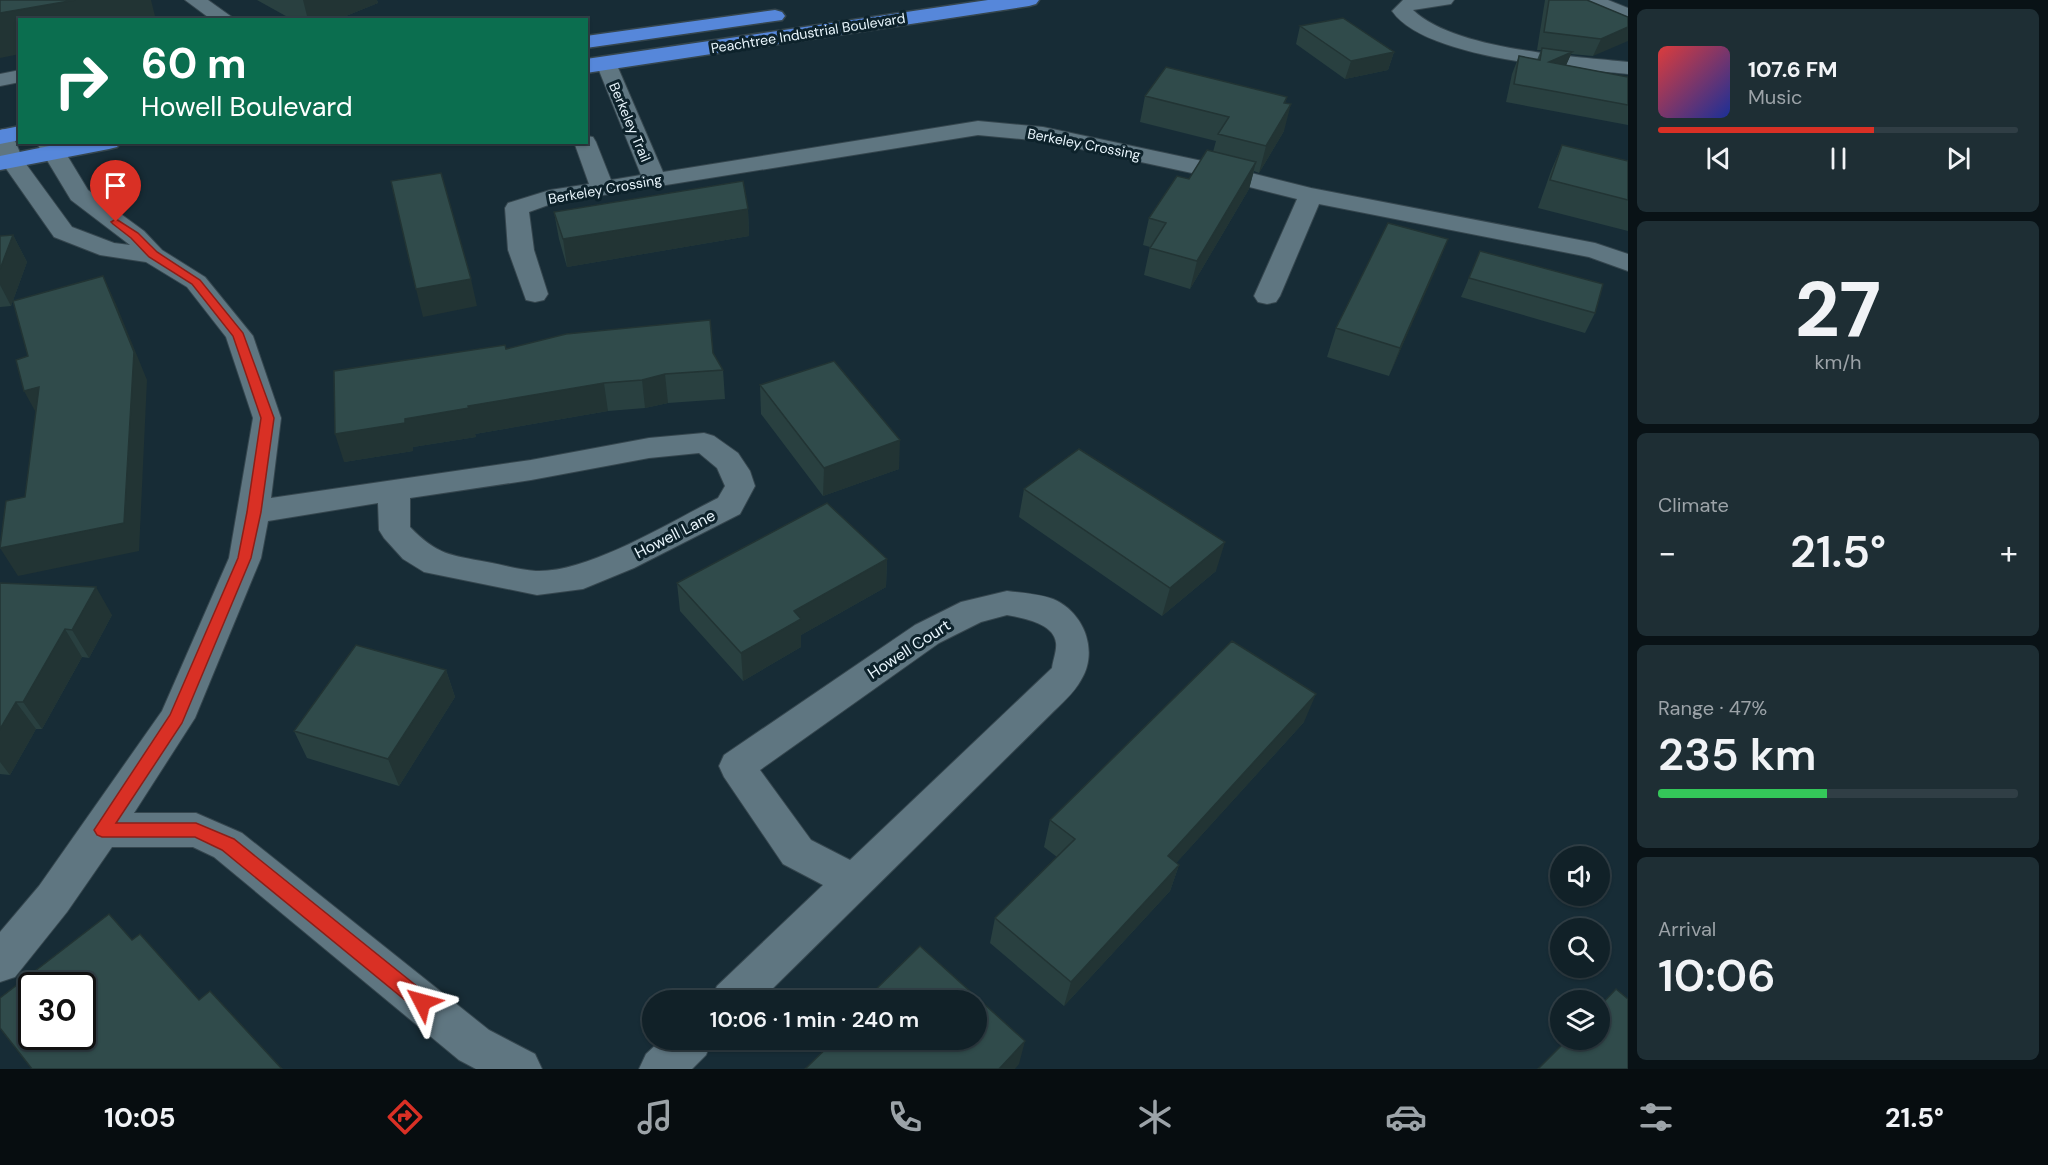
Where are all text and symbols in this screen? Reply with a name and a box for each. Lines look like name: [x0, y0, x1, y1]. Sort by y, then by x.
street label: Peachtree Industrial Boulevard: [710, 9, 906, 57]
text: 60 m: [141, 36, 247, 91]
icon: right: [42, 42, 120, 120]
text: 107.6 FM: [1748, 55, 1838, 84]
street label: Berkeley Trail: [605, 79, 655, 165]
text: Music: [1748, 84, 1803, 110]
text: Howell Boulevard: [141, 89, 353, 124]
street label: Berkeley Crossing: [1026, 124, 1142, 164]
icon: previous: [1702, 142, 1735, 175]
icon: pause: [1822, 142, 1855, 175]
icon: next: [1942, 142, 1975, 175]
pin: [90, 160, 141, 222]
icon: arrive: [99, 169, 132, 202]
street label: Berkeley Crossing: [547, 170, 663, 208]
text: 27: [1795, 259, 1881, 360]
text: km/h: [1814, 349, 1862, 375]
text: Climate: [1658, 492, 1729, 518]
street label: Howell Lane: [631, 505, 719, 563]
text: 21.5°: [1790, 522, 1886, 581]
text: −: [1658, 531, 1676, 574]
text: +: [2000, 531, 2018, 574]
street label: Howell Court: [864, 614, 954, 684]
text: Range · 47%: [1658, 695, 1767, 721]
text: 235 km: [1658, 725, 1816, 784]
map controls: [1550, 846, 1610, 1050]
button: sound: [1550, 846, 1610, 906]
text: Arrival: [1658, 916, 1716, 942]
button: search: [1550, 918, 1610, 978]
text: 10:06: [1658, 946, 1776, 1005]
position arrow: [390, 970, 454, 1034]
speed limit sign: 30: [18, 972, 96, 1050]
button: layers: [1550, 990, 1610, 1050]
text: 10:06 · 1 min · 240 m: [710, 1005, 919, 1034]
icon: directions: [384, 1096, 426, 1138]
icon: music: [634, 1096, 676, 1138]
icon: phone: [884, 1096, 926, 1138]
icon: climate: [1134, 1096, 1176, 1138]
icon: car: [1385, 1096, 1427, 1138]
icon: filters: [1635, 1096, 1677, 1138]
text: 10:05: [104, 1100, 176, 1135]
text: 21.5°: [1885, 1100, 1944, 1135]

